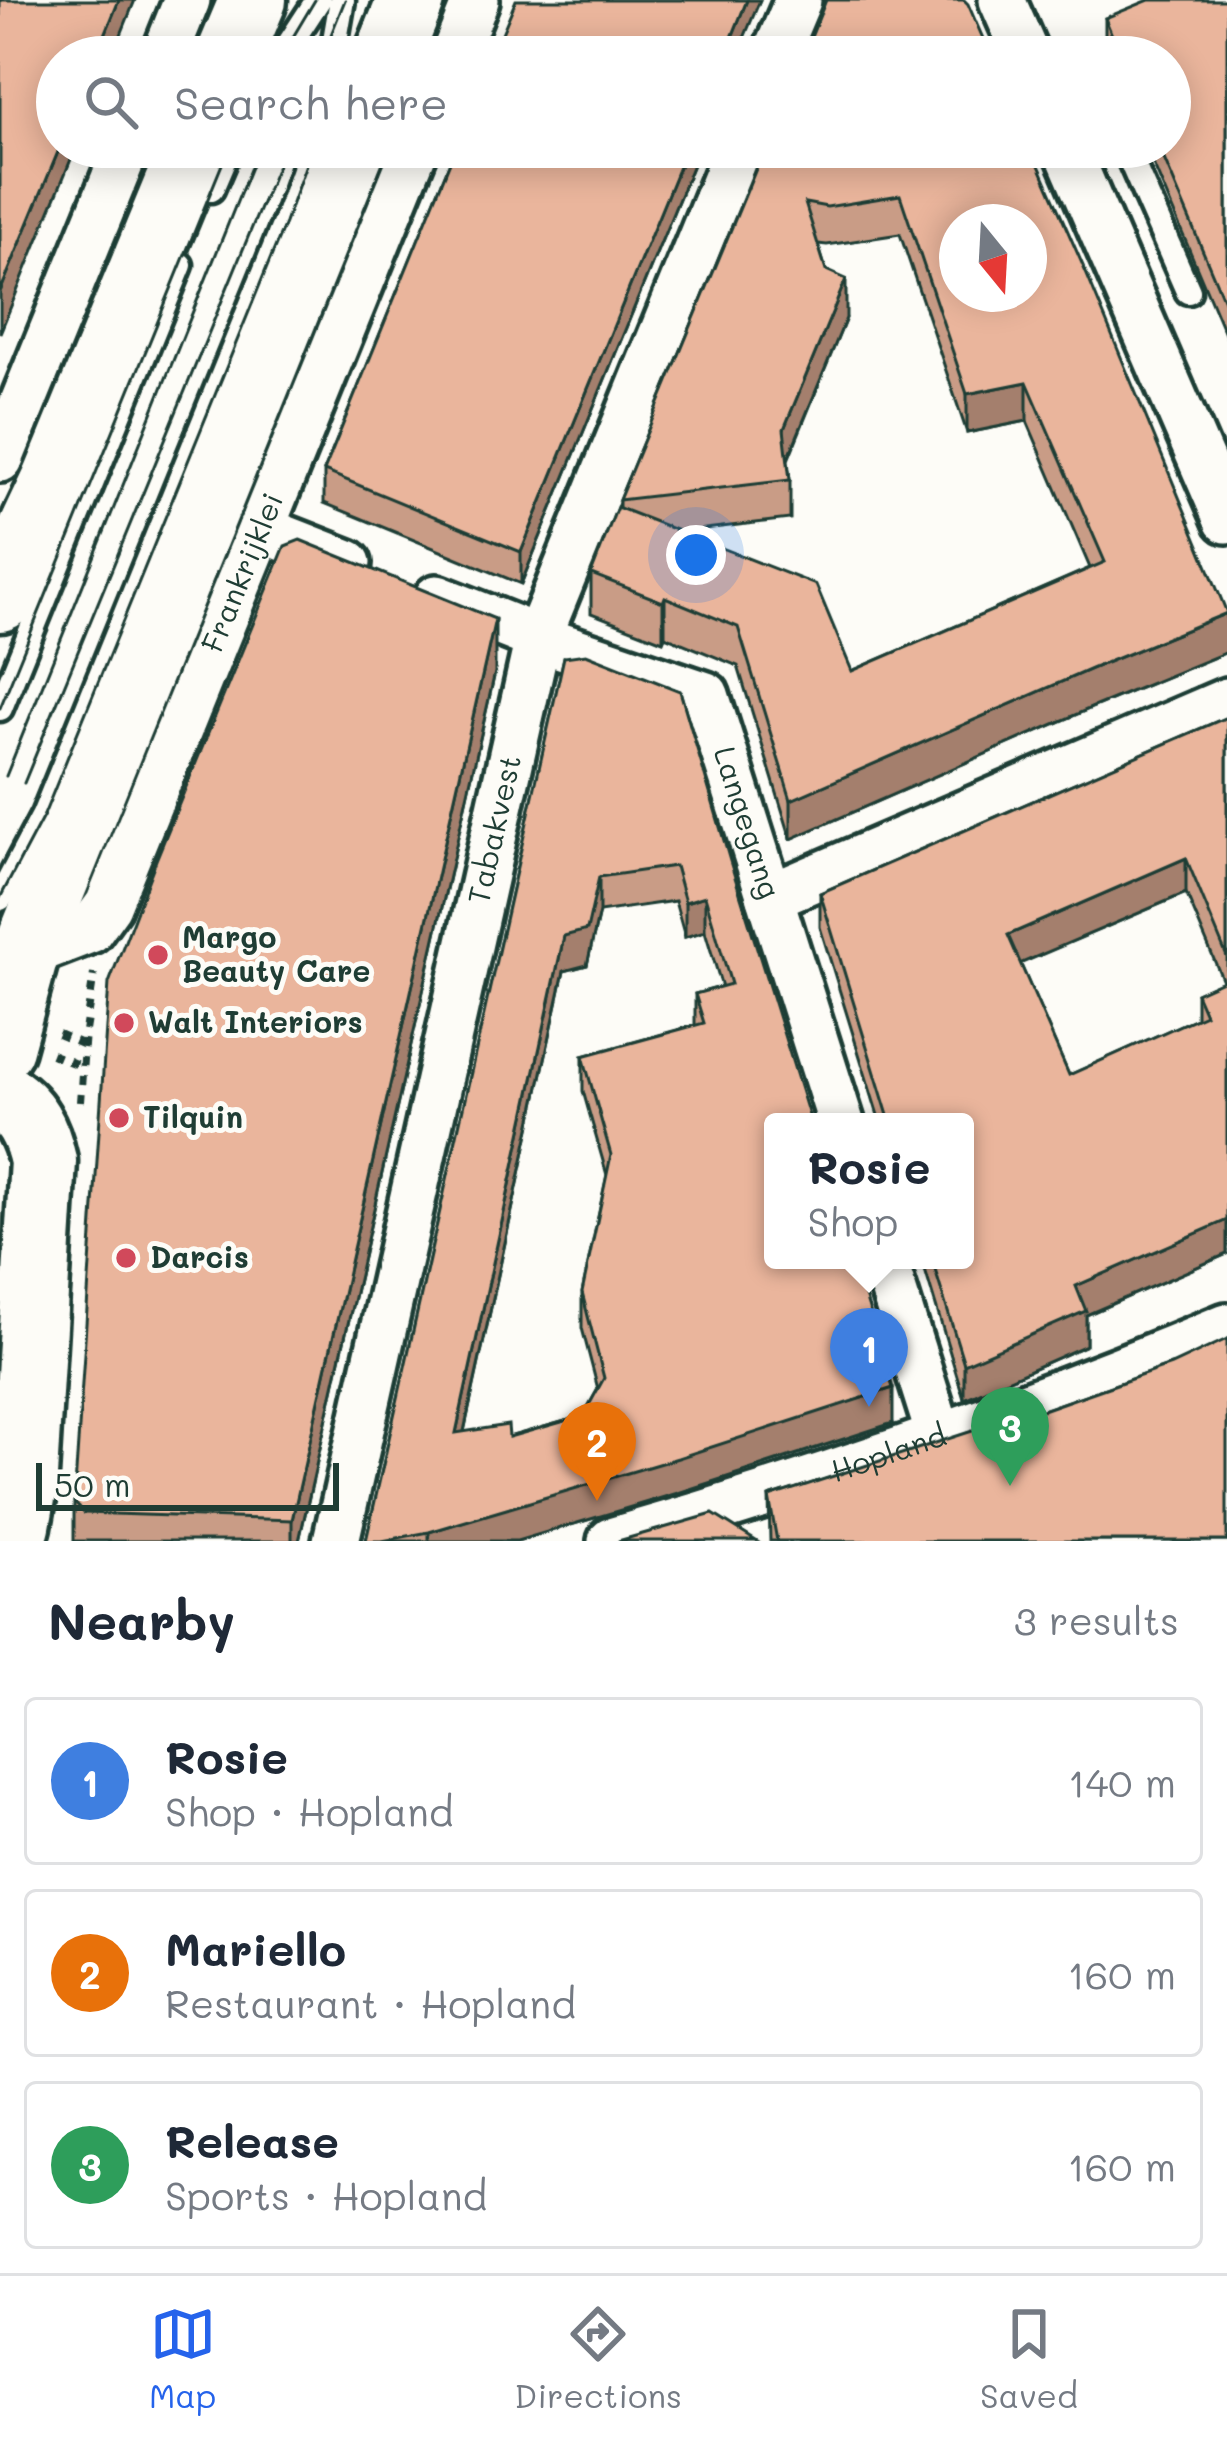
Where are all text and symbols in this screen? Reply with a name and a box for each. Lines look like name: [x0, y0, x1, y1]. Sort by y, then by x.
search box: [36, 36, 1191, 168]
icon: search: [78, 69, 144, 135]
text: Search here: [174, 73, 448, 131]
north arrow: [939, 204, 1047, 312]
street label: Frankrijklei: [191, 486, 291, 658]
your location: [666, 525, 726, 585]
street label: Langegang: [706, 741, 791, 903]
street label: Tabakvest: [457, 751, 529, 907]
place label: Margo Beauty Care: [182, 916, 370, 990]
marker: Margo Beauty Care: [145, 942, 171, 968]
place label: Walt Interiors: [148, 1001, 363, 1041]
marker: Walt Interiors: [111, 1010, 137, 1036]
place label: Tilquin: [143, 1096, 243, 1136]
marker: Tilquin: [106, 1105, 132, 1131]
popup: [764, 1113, 974, 1269]
text: Rosie: [807, 1137, 931, 1195]
text: Shop: [807, 1195, 899, 1246]
place label: Darcis: [150, 1236, 249, 1276]
marker: Darcis: [113, 1245, 139, 1271]
pin: 1: [830, 1308, 908, 1407]
pin: 3: [971, 1387, 1049, 1486]
pin: 2: [558, 1402, 636, 1501]
street label: Hopland: [825, 1414, 951, 1490]
scale bar: [36, 1457, 339, 1510]
text: 50 m: [54, 1462, 130, 1505]
text: Nearby: [48, 1586, 235, 1653]
text: 3 results: [1014, 1594, 1179, 1645]
text: Rosie: [165, 1727, 288, 1785]
text: 1: [81, 1756, 99, 1807]
text: 140 m: [1068, 1756, 1176, 1807]
text: Shop · Hopland: [165, 1785, 454, 1836]
text: Mariello: [165, 1919, 346, 1977]
text: 2: [79, 1948, 101, 1999]
text: 160 m: [1067, 1948, 1176, 1999]
text: Restaurant · Hopland: [165, 1977, 576, 2028]
text: Release: [165, 2111, 339, 2169]
text: 3: [78, 2140, 102, 2191]
text: 160 m: [1067, 2140, 1176, 2191]
text: Sports · Hopland: [165, 2169, 487, 2220]
tab: Map: [149, 2301, 216, 2416]
tab: Directions: [514, 2301, 682, 2416]
tab: Saved: [980, 2301, 1078, 2416]

